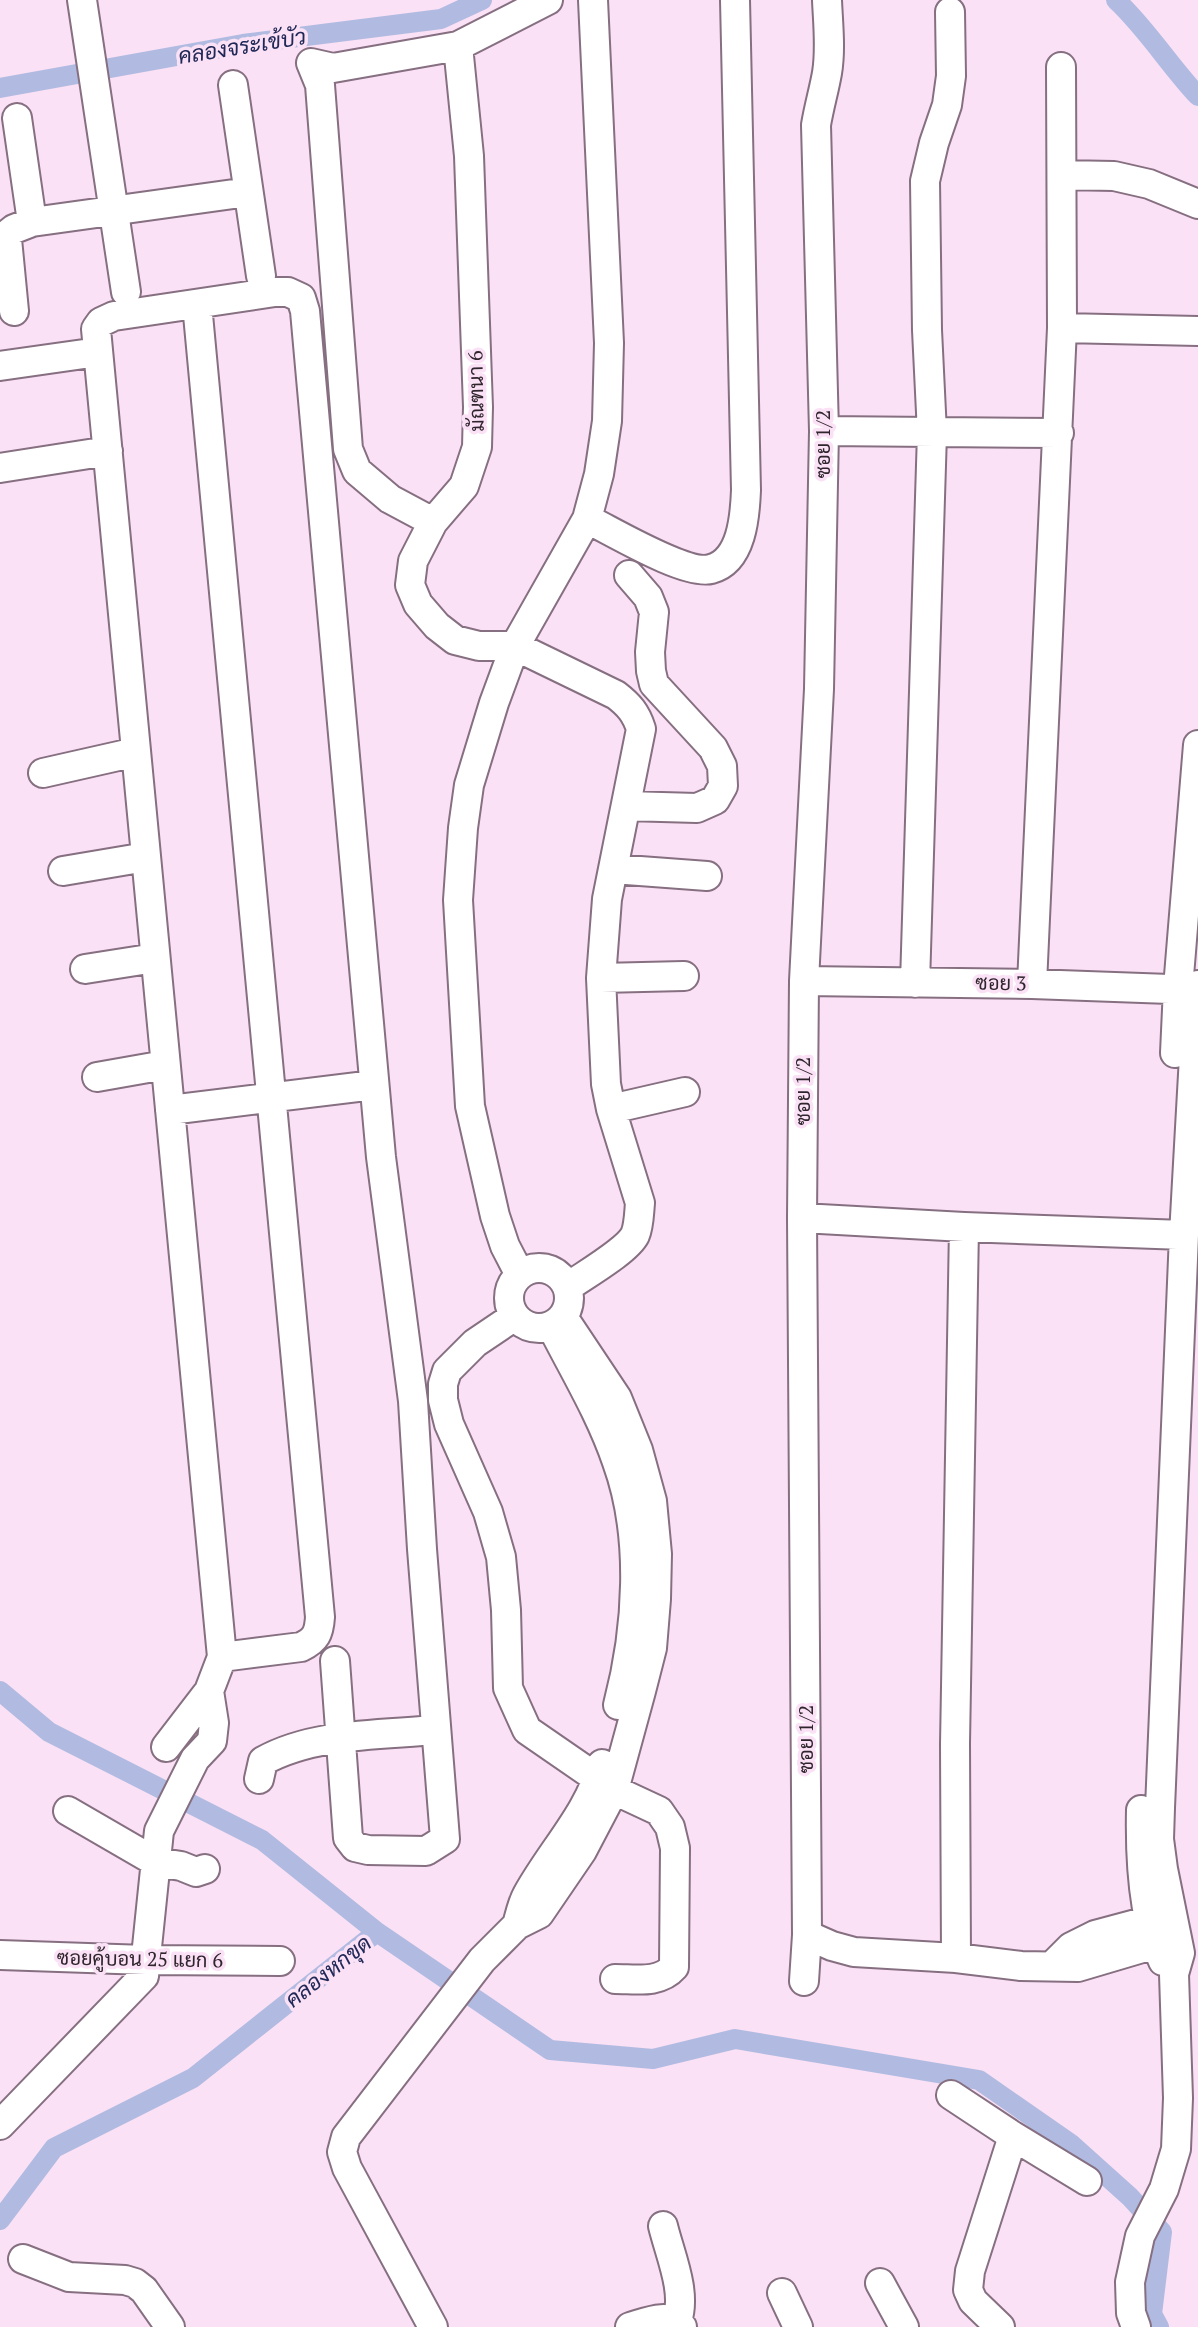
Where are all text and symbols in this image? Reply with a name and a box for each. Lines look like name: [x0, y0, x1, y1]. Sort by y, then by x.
water label: คลองจระเข้บัว: [176, 21, 308, 70]
street label: มัณฑนา 6: [461, 350, 490, 432]
street label: ซอย 1/2: [809, 410, 836, 478]
street label: ซอย 3: [975, 969, 1027, 996]
street label: ซอย 1/2: [789, 1057, 816, 1125]
street label: ซอย 1/2: [792, 1705, 819, 1773]
water label: คลองหกขุด: [279, 1928, 378, 2015]
street label: ซอยคู้บอน 25 แยก 6: [57, 1944, 224, 1975]

